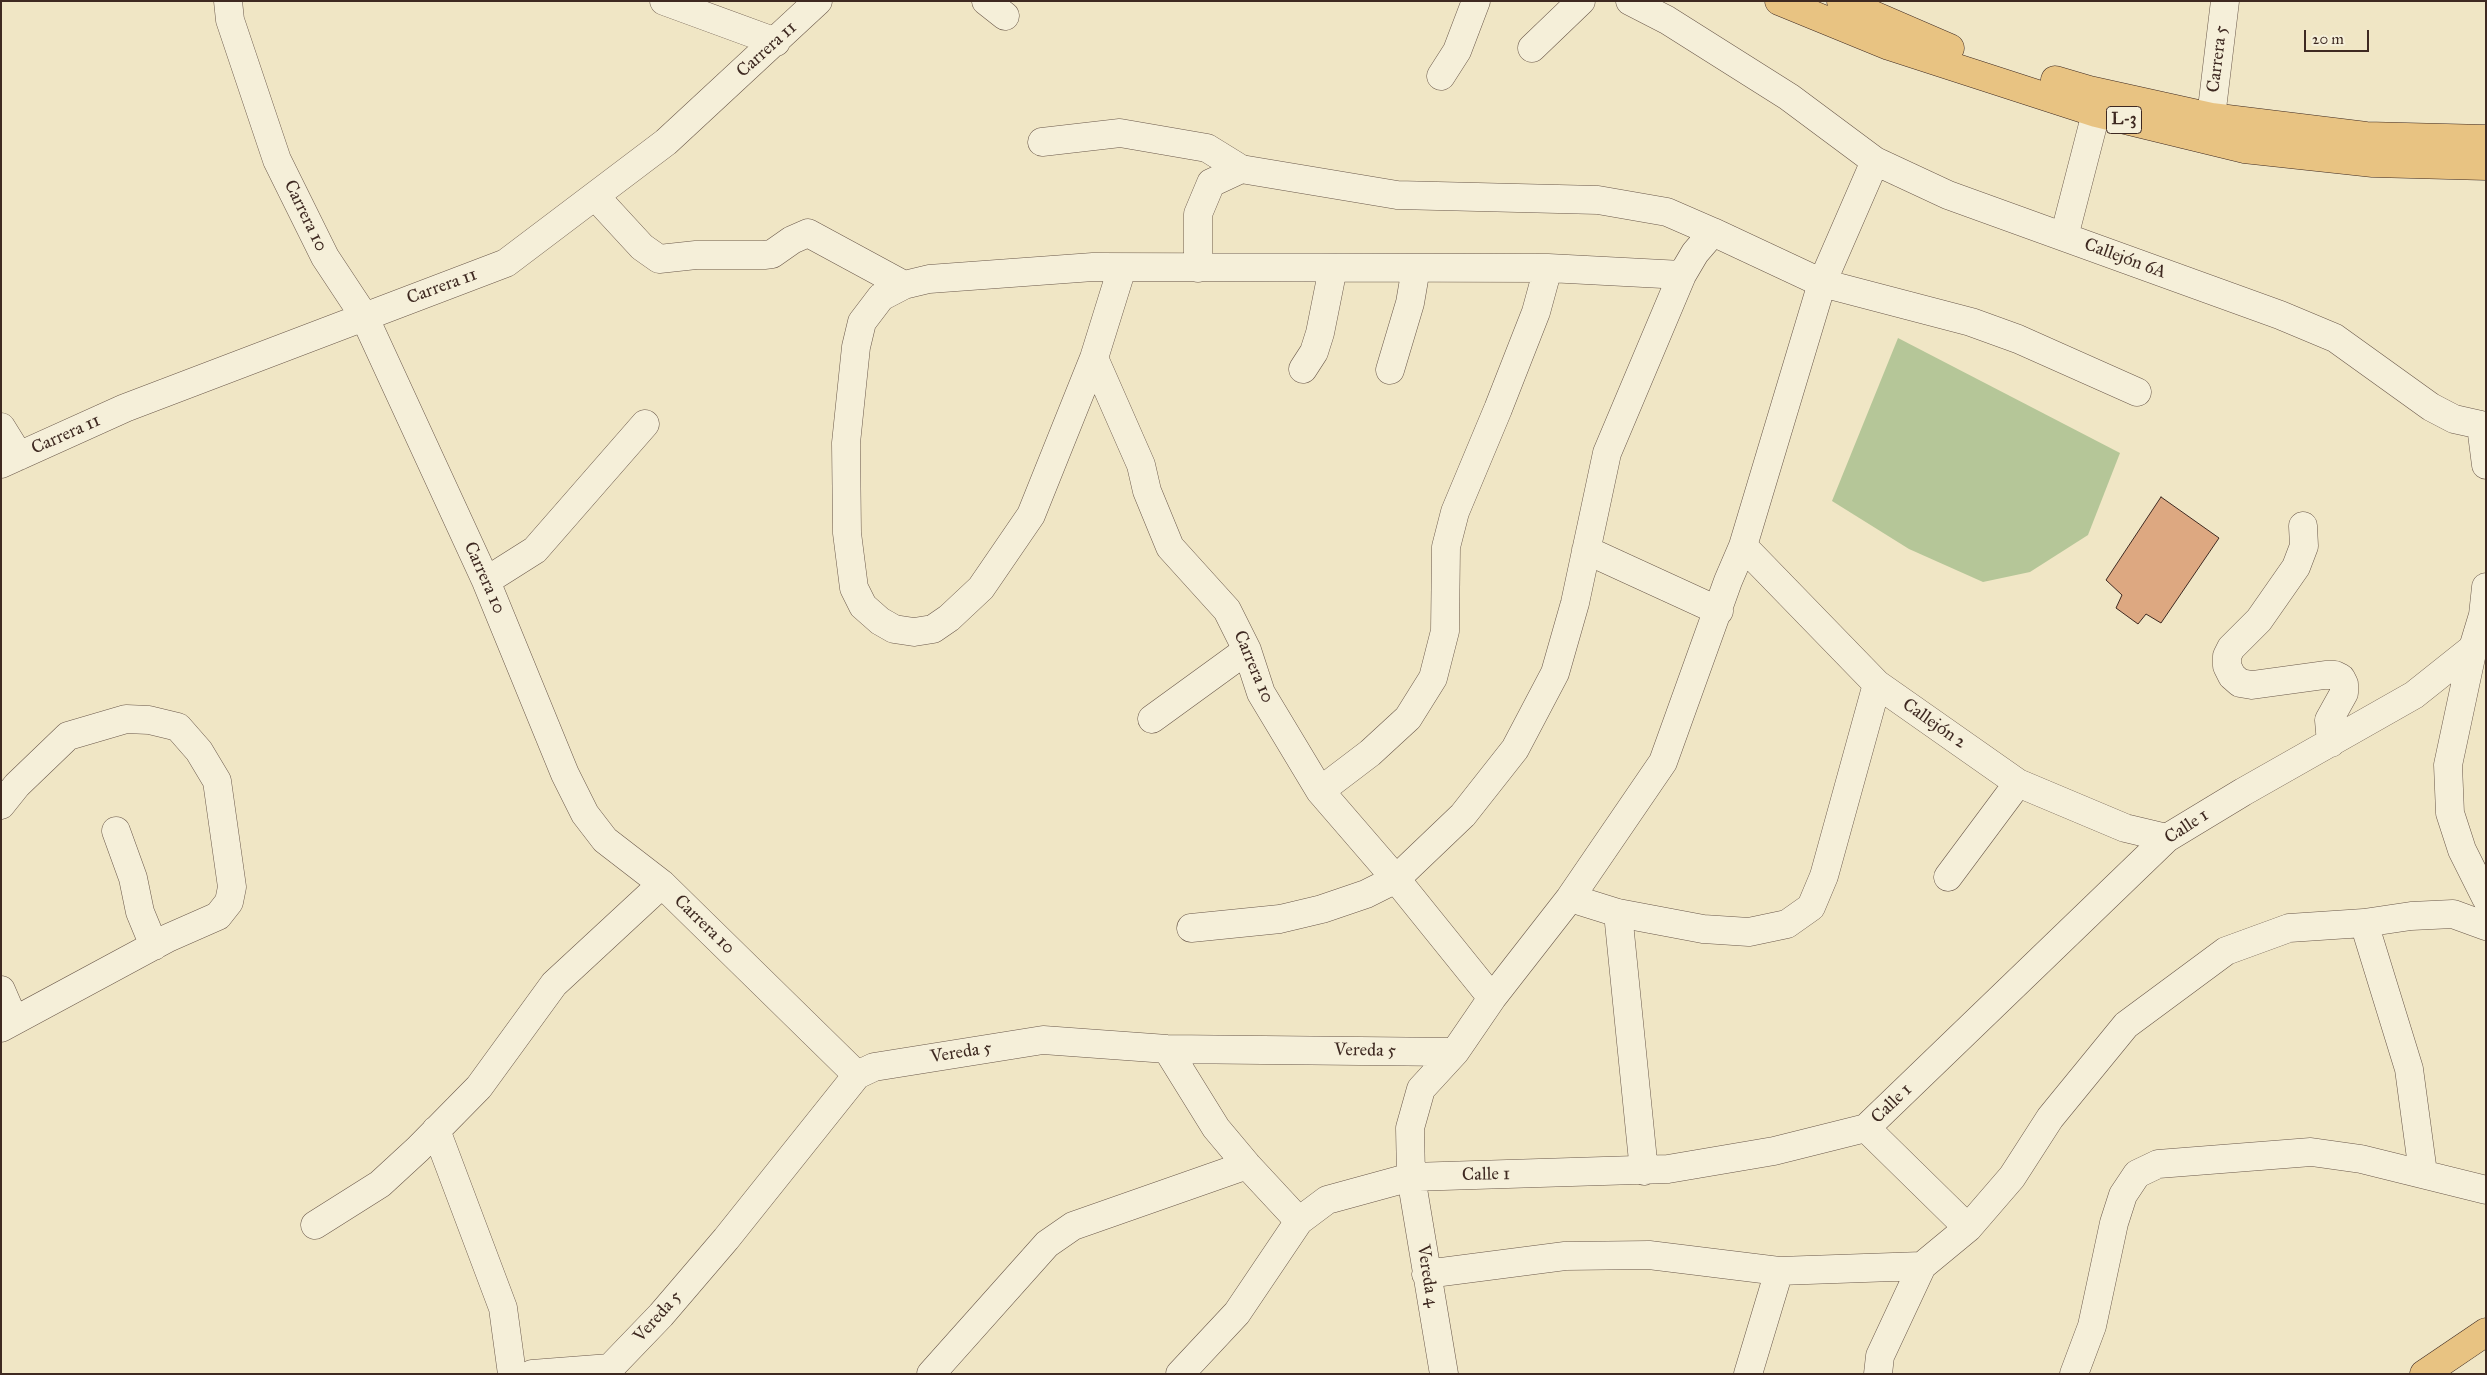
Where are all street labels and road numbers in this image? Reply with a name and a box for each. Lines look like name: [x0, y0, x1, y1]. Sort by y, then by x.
street label: Carrera 11: [733, 17, 801, 83]
street label: Carrera 5: [2203, 24, 2233, 94]
road number: L-3: [2106, 106, 2142, 134]
street label: Carrera 10: [279, 177, 331, 255]
street label: Callejón 6A: [2081, 234, 2169, 284]
street label: Carrera 11: [404, 264, 480, 310]
street label: Carrera 11: [28, 410, 104, 460]
street label: Carrera 10: [459, 539, 509, 617]
street label: Carrera 10: [1228, 628, 1278, 706]
street label: Callejón 2: [1898, 694, 1970, 754]
street label: Calle 1: [2161, 805, 2213, 849]
street label: Carrera 10: [669, 891, 739, 959]
street label: Vereda 5: [929, 1038, 993, 1068]
street label: Vereda 5: [1334, 1040, 1396, 1062]
street label: Calle 1: [1867, 1080, 1917, 1128]
street label: Calle 1: [1462, 1164, 1510, 1186]
street label: Vereda 4: [1411, 1243, 1443, 1309]
street label: Vereda 5: [629, 1287, 687, 1347]

